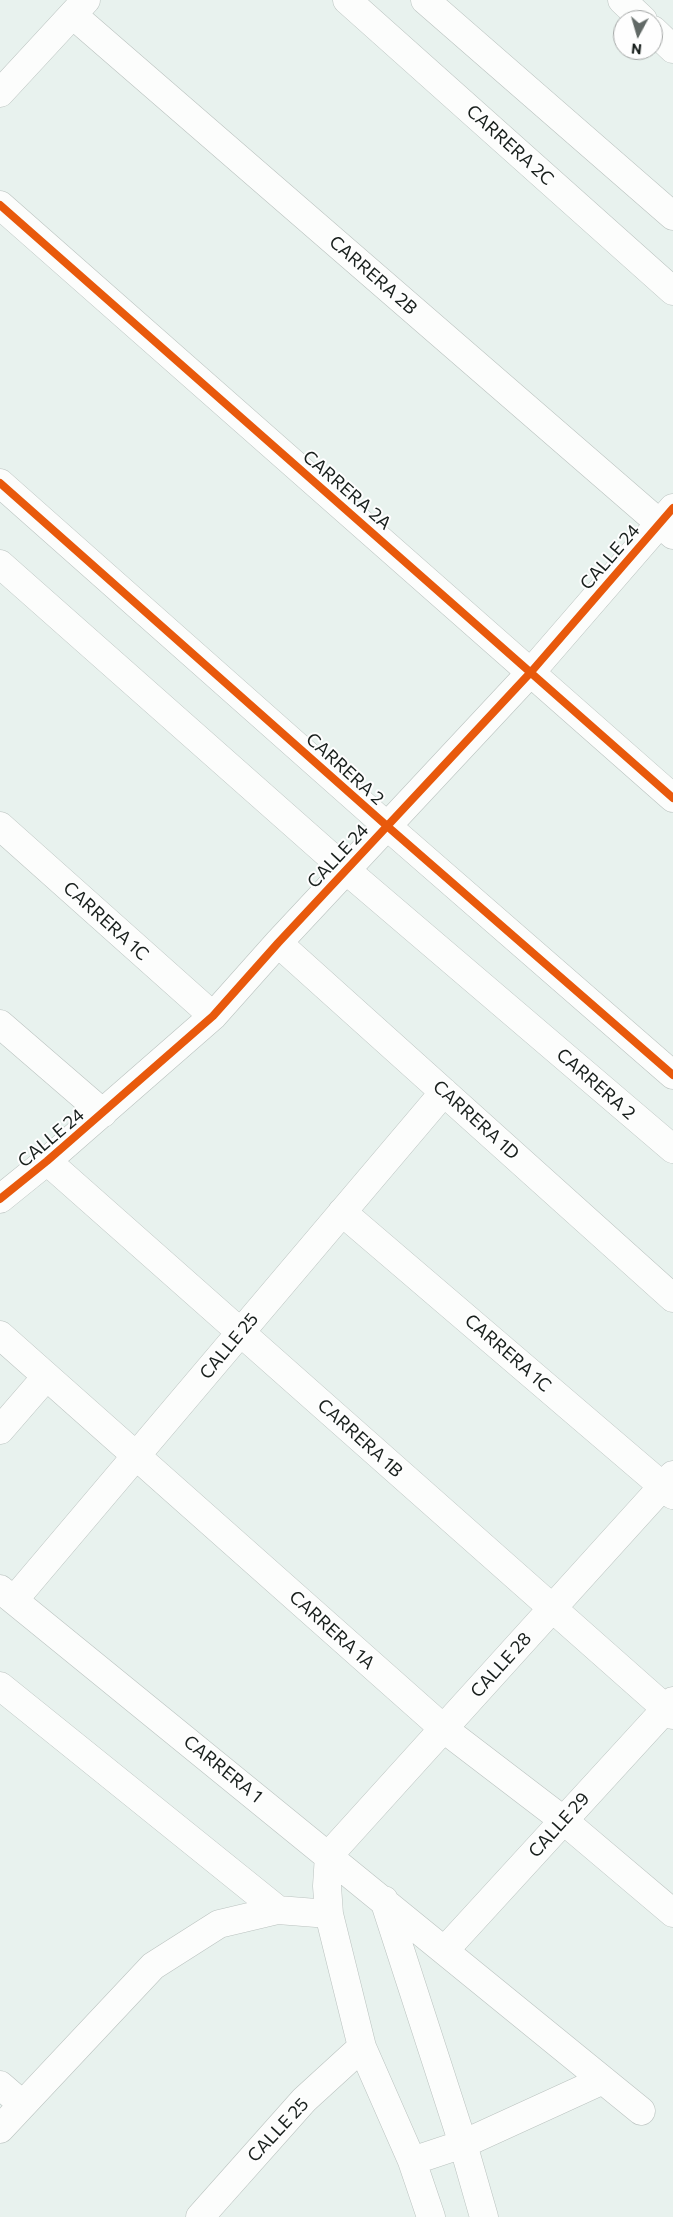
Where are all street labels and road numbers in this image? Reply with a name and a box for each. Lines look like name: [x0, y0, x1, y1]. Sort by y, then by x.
street label: CARRERA 2C: [462, 100, 558, 190]
street label: CARRERA 2B: [325, 231, 421, 319]
street label: CARRERA 2A: [298, 446, 396, 534]
street label: CALLE 24: [576, 520, 644, 594]
street label: CARRERA 2: [302, 728, 388, 810]
street label: CALLE 24: [303, 819, 373, 893]
street label: CARRERA 1C: [59, 877, 153, 965]
street label: CARRERA 2: [552, 1044, 640, 1124]
street label: CARRERA 1D: [428, 1076, 524, 1164]
street label: CALLE 24: [13, 1104, 89, 1172]
street label: CALLE 25: [195, 1308, 263, 1384]
street label: CARRERA 1C: [460, 1310, 556, 1396]
street label: CARRERA 1B: [313, 1394, 407, 1482]
street label: CARRERA 1A: [285, 1586, 379, 1674]
street label: CALLE 28: [466, 1628, 536, 1702]
street label: CARRERA 1: [179, 1731, 267, 1807]
street label: CALLE 29: [524, 1788, 594, 1862]
street label: CALLE 25: [243, 2093, 313, 2167]

